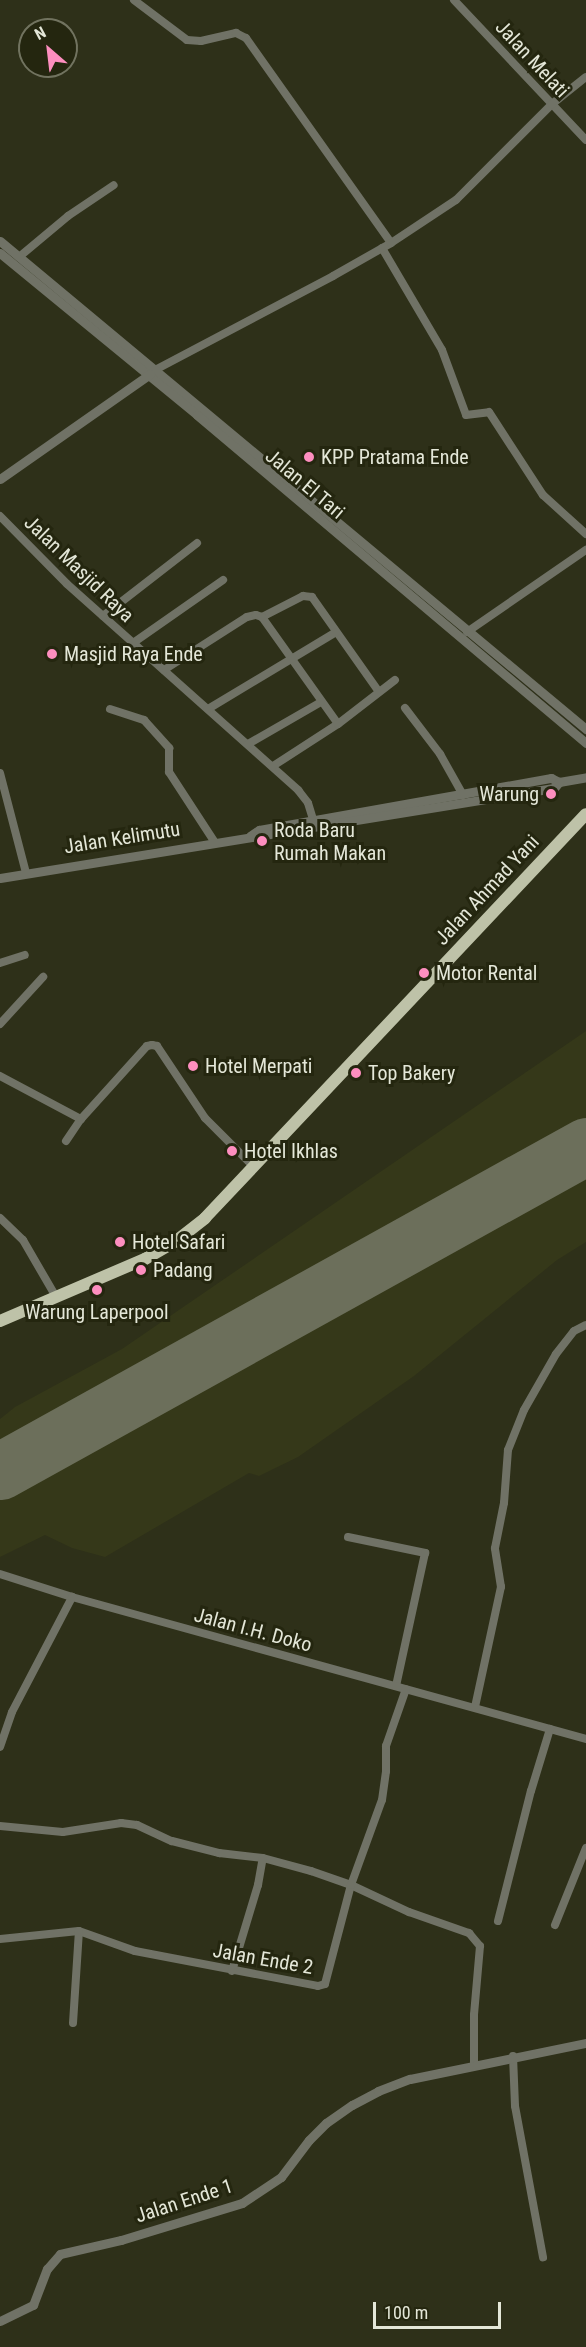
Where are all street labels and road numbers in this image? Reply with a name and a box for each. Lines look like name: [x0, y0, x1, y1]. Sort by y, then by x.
street label: Jalan Melati: [490, 15, 574, 103]
street label: Jalan El Tari: [260, 444, 350, 524]
street label: Jalan Masjid Raya: [19, 511, 139, 627]
street label: Jalan Kelimutu: [62, 817, 182, 859]
street label: Jalan Ahmad Yani: [430, 830, 544, 950]
street label: Jalan I.H. Doko: [192, 1603, 314, 1657]
street label: Jalan Ende 2: [211, 1938, 315, 1980]
street label: Jalan Ende 1: [132, 2174, 236, 2228]

